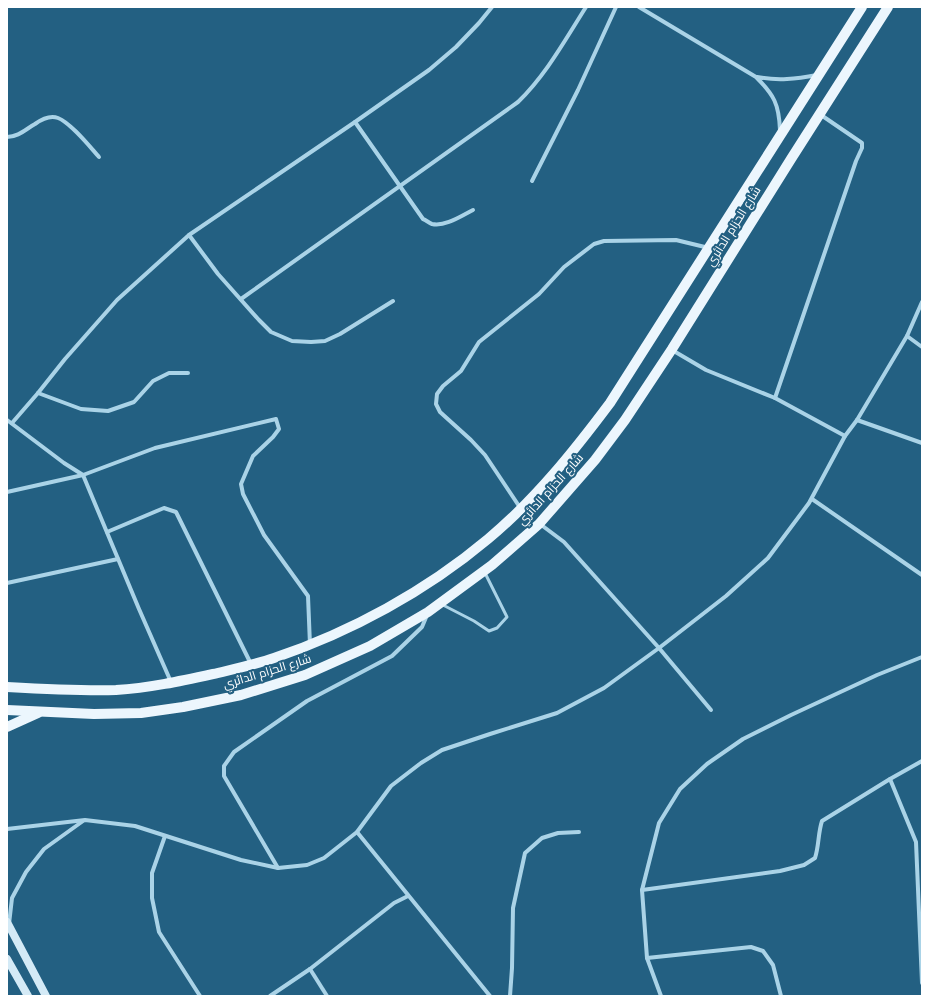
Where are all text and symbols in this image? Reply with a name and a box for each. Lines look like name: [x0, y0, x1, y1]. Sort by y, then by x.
street label: شارع الحزام الدائري: [702, 183, 766, 270]
street label: شارع الحزام الدائري: [514, 450, 588, 530]
street label: شارع الحزام الدائري: [221, 650, 314, 694]

